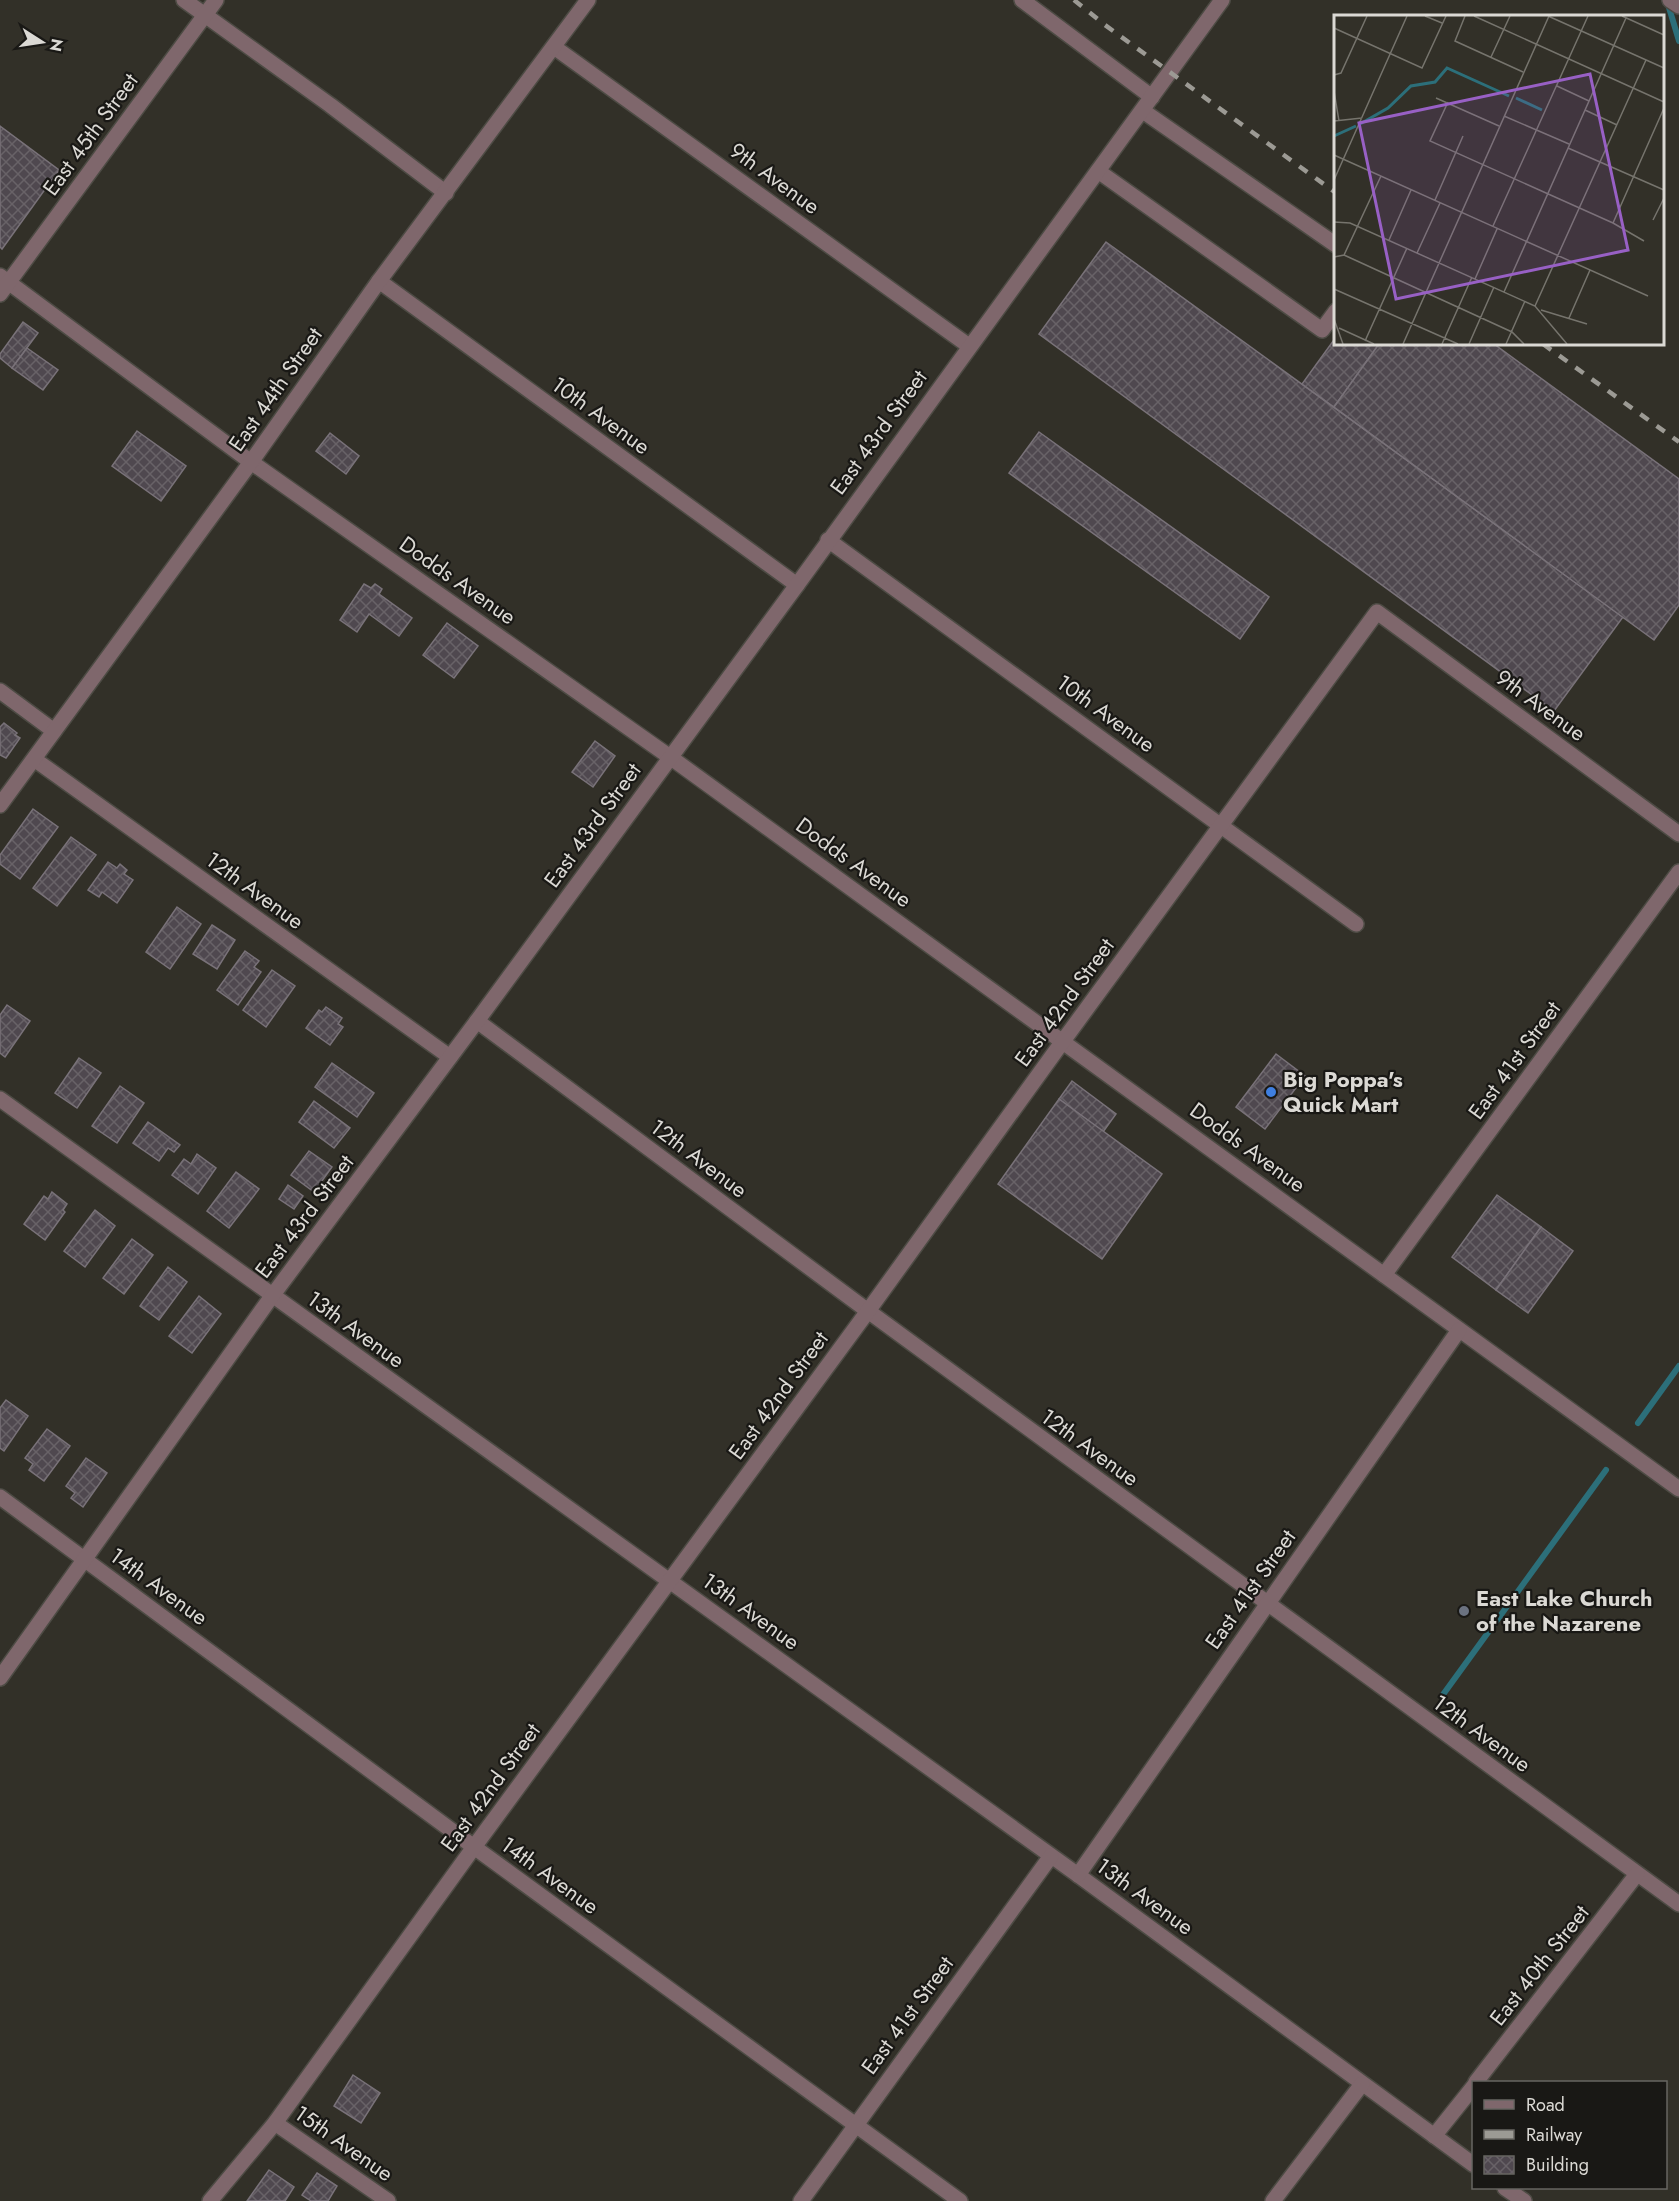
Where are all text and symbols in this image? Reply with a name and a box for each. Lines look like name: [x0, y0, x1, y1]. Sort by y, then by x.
north arrow: [12, 12, 72, 72]
inset map: [1334, 15, 1664, 345]
text: N: [44, 36, 69, 54]
street label: East 45th Street: [35, 66, 146, 202]
street label: 9th Avenue: [723, 134, 827, 222]
street label: East 44th Street: [220, 320, 330, 458]
street label: East 43rd Street: [822, 362, 935, 501]
street label: 10th Avenue: [545, 368, 657, 462]
street label: Dodds Avenue: [393, 528, 523, 632]
street label: 9th Avenue: [1489, 661, 1593, 749]
street label: 10th Avenue: [1050, 666, 1162, 760]
street label: East 43rd Street: [536, 755, 649, 894]
street label: Dodds Avenue: [790, 809, 918, 915]
street label: 12th Avenue: [199, 843, 311, 937]
street label: East 42nd Street: [1006, 931, 1122, 1073]
street label: East 41st Street: [1460, 994, 1568, 1126]
place label: Big Poppa's Quick Mart: [1283, 1063, 1403, 1120]
marker: Big Poppa's Quick Mart: [1264, 1085, 1278, 1099]
street label: Dodds Avenue: [1184, 1094, 1312, 1200]
street label: 12th Avenue: [644, 1111, 754, 1205]
street label: East 43rd Street: [247, 1147, 362, 1285]
street label: 13th Avenue: [301, 1283, 411, 1375]
street label: East 42nd Street: [720, 1324, 836, 1466]
street label: 12th Avenue: [1034, 1400, 1146, 1494]
street label: East 41st Street: [1197, 1522, 1303, 1655]
street label: 14th Avenue: [103, 1539, 215, 1633]
street label: 13th Avenue: [696, 1565, 806, 1657]
place label: East Lake Church of the Nazarene: [1476, 1582, 1653, 1639]
marker: East Lake Church of the Nazarene: [1457, 1604, 1471, 1618]
street label: 12th Avenue: [1426, 1686, 1538, 1780]
street label: East 42nd Street: [432, 1716, 548, 1858]
street label: 14th Avenue: [494, 1828, 606, 1922]
street label: 13th Avenue: [1090, 1850, 1200, 1942]
street label: East 40th Street: [1482, 1897, 1597, 2032]
street label: East 41st Street: [853, 1949, 961, 2081]
legend: [1472, 2081, 1667, 2189]
text: Road: [1526, 2092, 1565, 2118]
street label: 15th Avenue: [288, 2097, 400, 2189]
text: Railway: [1526, 2122, 1582, 2148]
text: Building: [1526, 2152, 1589, 2178]

